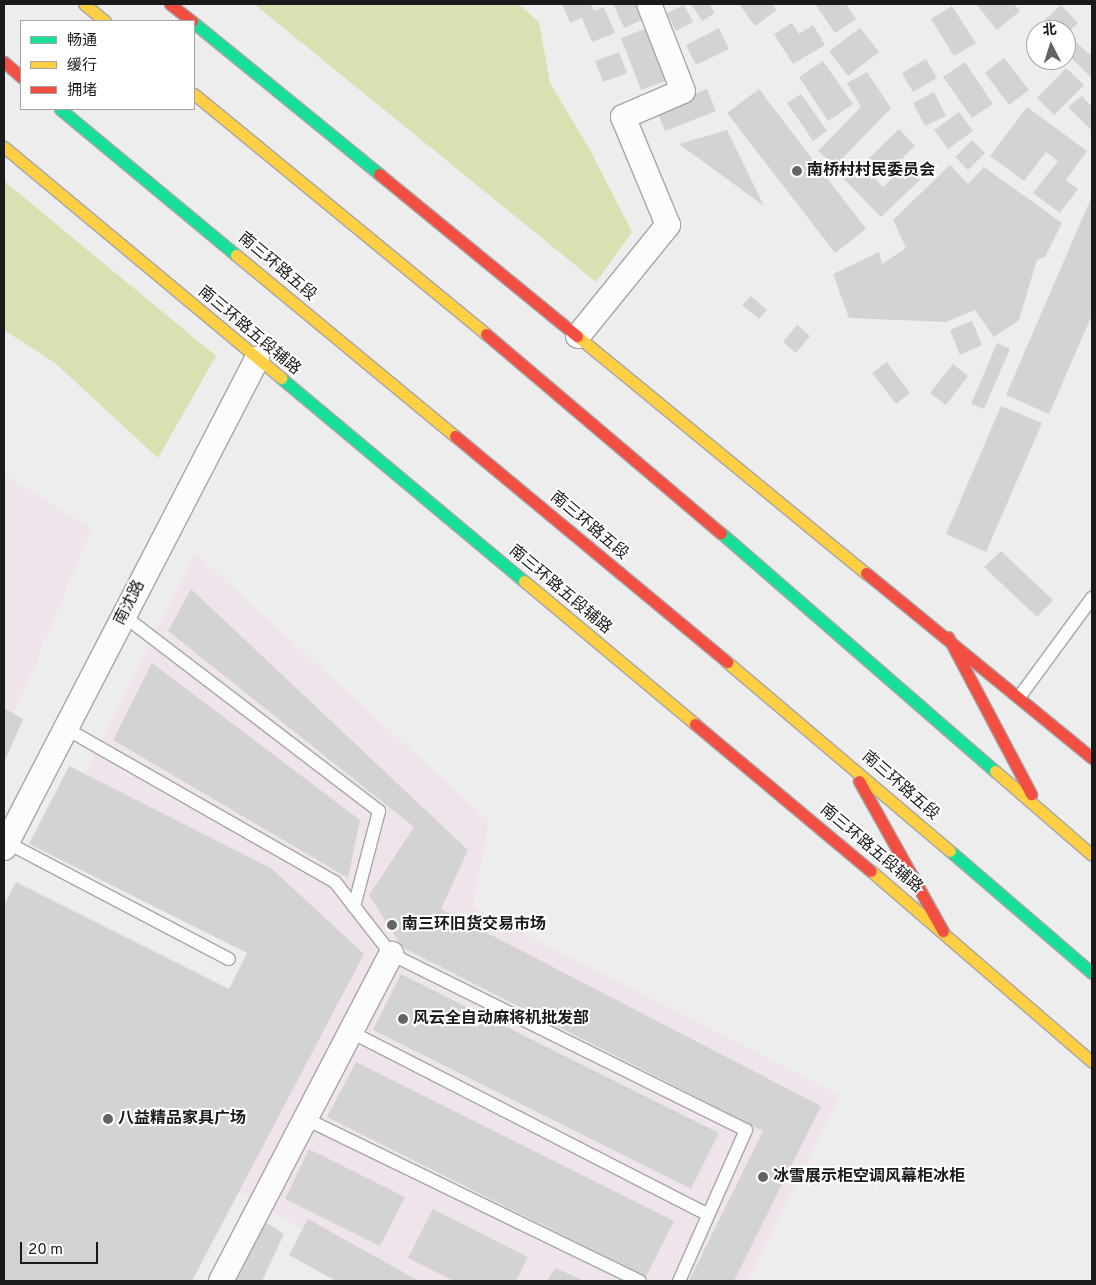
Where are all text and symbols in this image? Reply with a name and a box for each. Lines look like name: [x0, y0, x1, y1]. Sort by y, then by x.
legend: [20, 20, 195, 110]
north arrow: [1026, 20, 1076, 70]
text: 北: [1042, 21, 1057, 40]
text: 畅通: [67, 32, 97, 51]
text: 缓行: [67, 57, 97, 76]
text: 拥堵: [67, 82, 97, 101]
place label: 南桥村村民委员会: [807, 161, 935, 181]
marker: 南桥村村民委员会: [791, 165, 803, 177]
street label: 南三环路五段: [234, 229, 320, 305]
street label: 南三环路五段辅路: [194, 283, 304, 379]
street label: 南三环路五段: [546, 488, 632, 564]
street label: 南三环路五段辅路: [505, 542, 615, 638]
street label: 南沈路: [111, 577, 149, 629]
street label: 南三环路五段: [857, 747, 943, 825]
street label: 南三环路五段辅路: [816, 801, 926, 897]
place label: 南三环旧货交易市场: [402, 915, 546, 935]
marker: 南三环旧货交易市场: [386, 919, 398, 931]
place label: 风云全自动麻将机批发部: [413, 1009, 589, 1029]
marker: 风云全自动麻将机批发部: [397, 1013, 409, 1025]
place label: 八益精品家具广场: [118, 1109, 246, 1129]
marker: 八益精品家具广场: [102, 1113, 114, 1125]
place label: 冰雪展示柜空调风幕柜冰柜: [773, 1167, 965, 1187]
marker: 冰雪展示柜空调风幕柜冰柜: [757, 1171, 769, 1183]
scale bar: [22, 1232, 100, 1264]
text: 20 m: [28, 1241, 63, 1260]

